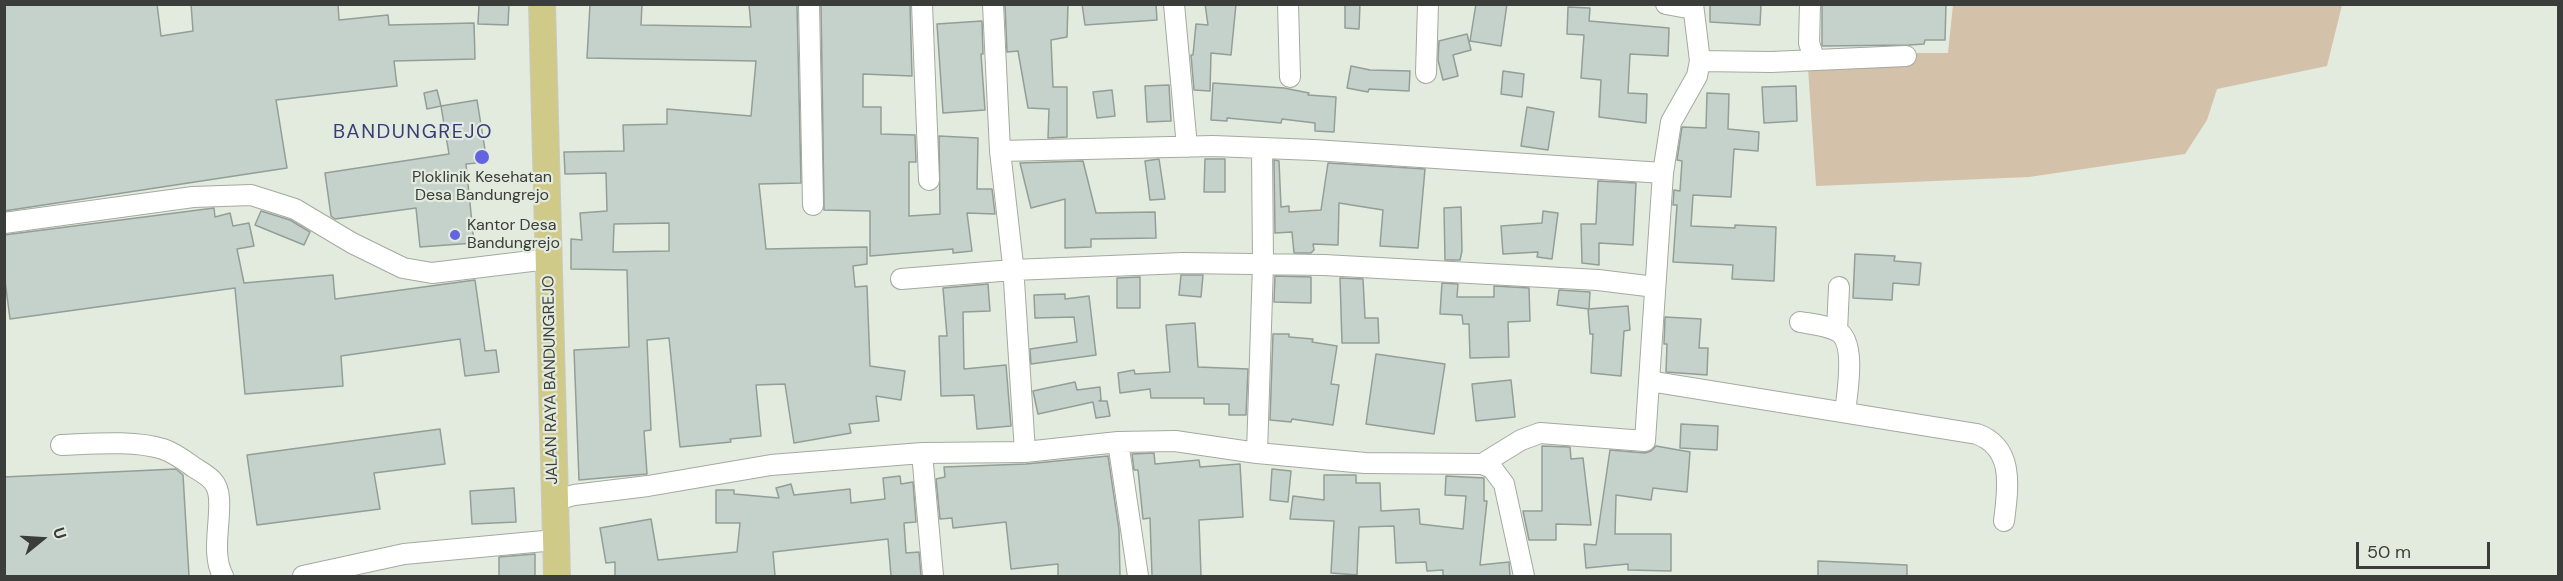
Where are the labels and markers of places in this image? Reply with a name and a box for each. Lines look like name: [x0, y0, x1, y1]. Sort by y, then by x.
marker: Ploklinik Kesehatan Desa Bandungrejo: [473, 148, 491, 166]
place label: Ploklinik Kesehatan Desa Bandungrejo: [412, 168, 552, 206]
place label: Kantor Desa Bandungrejo: [467, 216, 560, 254]
marker: Kantor Desa Bandungrejo: [448, 228, 462, 242]

